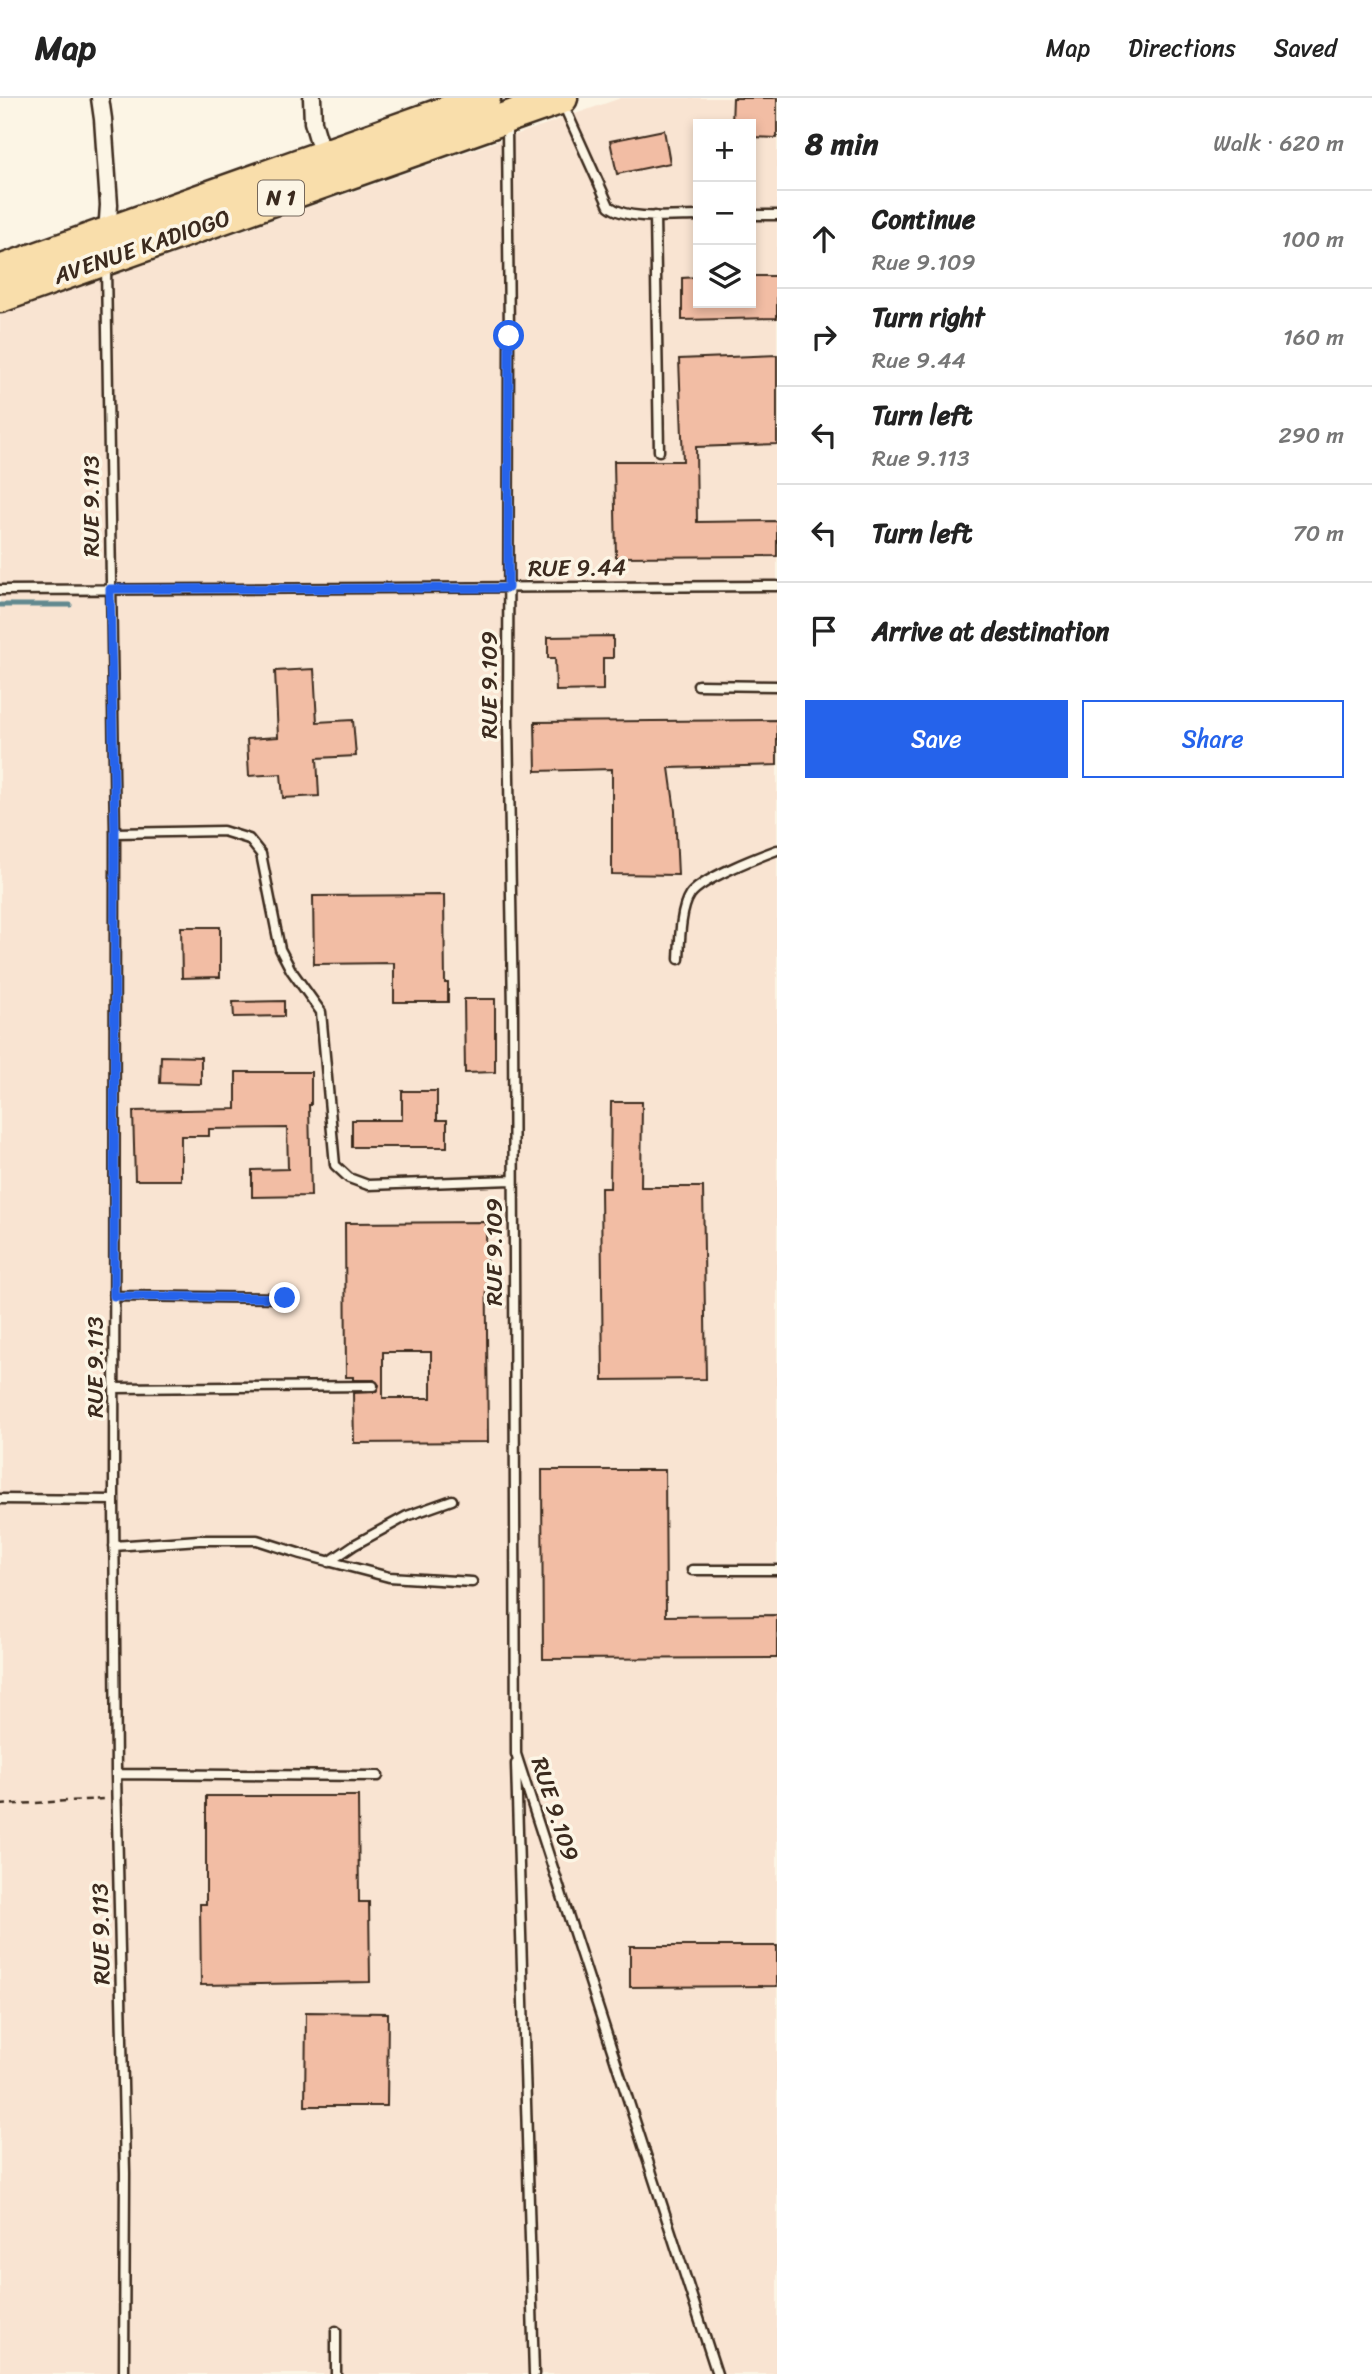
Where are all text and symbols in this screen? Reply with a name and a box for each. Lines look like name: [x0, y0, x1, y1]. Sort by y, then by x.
text: Map: [35, 19, 96, 77]
text: Map: [1046, 27, 1090, 69]
text: Directions: [1128, 27, 1236, 69]
text: Saved: [1274, 27, 1337, 69]
text: 8 min: [805, 117, 878, 171]
map controls: [693, 119, 756, 308]
button: +: [693, 119, 756, 182]
text: Walk · 620 m: [1213, 123, 1344, 164]
road number: N 1: [258, 180, 304, 216]
button: −: [693, 182, 756, 245]
text: Continue: [872, 196, 975, 242]
street label: AVENUE KADIOGO: [47, 198, 236, 297]
text: 100 m: [1281, 219, 1344, 260]
icon: ahead: [805, 220, 843, 258]
text: Rue 9.109: [872, 242, 976, 283]
button: layers: [693, 245, 756, 308]
text: Turn right: [872, 294, 985, 340]
text: 160 m: [1283, 317, 1344, 358]
icon: right: [805, 318, 843, 356]
route start: [493, 320, 524, 351]
text: Rue 9.44: [872, 340, 966, 381]
text: Turn left: [872, 392, 972, 438]
text: 290 m: [1278, 415, 1344, 456]
icon: left: [805, 416, 843, 454]
text: Rue 9.113: [872, 438, 970, 479]
street label: RUE 9.113: [71, 455, 112, 557]
text: Turn left: [872, 510, 972, 556]
text: 70 m: [1293, 513, 1344, 554]
icon: left: [805, 514, 843, 552]
street label: RUE 9.44: [528, 547, 626, 589]
text: Arrive at destination: [872, 608, 1109, 654]
icon: arrive: [805, 612, 843, 650]
street label: RUE 9.109: [469, 631, 510, 739]
button: Save: [805, 700, 1068, 778]
button: Share: [1082, 700, 1344, 778]
street label: RUE 9.109: [474, 1198, 515, 1306]
route end: [269, 1282, 300, 1313]
street label: RUE 9.113: [75, 1316, 116, 1418]
street label: RUE 9.109: [519, 1752, 591, 1866]
street label: RUE 9.113: [80, 1883, 122, 1985]

